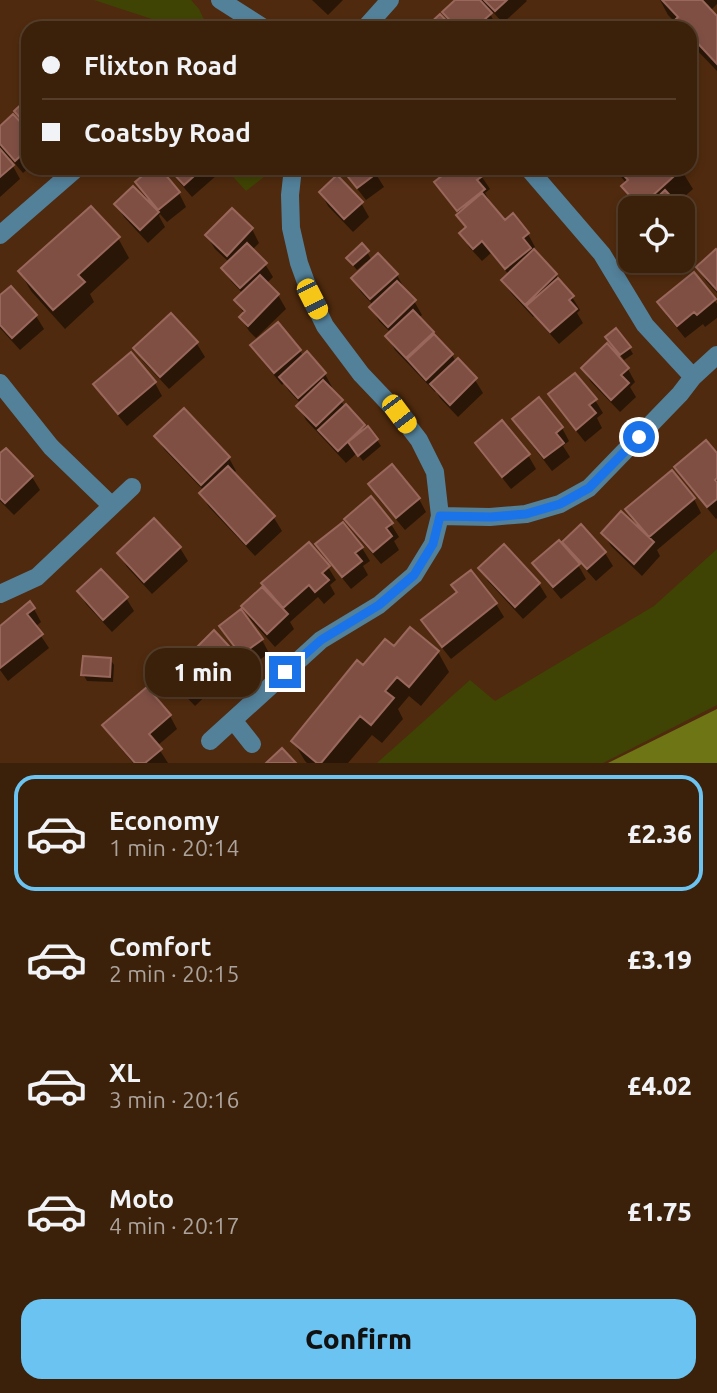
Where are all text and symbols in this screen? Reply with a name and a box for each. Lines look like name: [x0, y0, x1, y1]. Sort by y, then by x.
text: Flixton Road: [84, 51, 238, 80]
text: Coatsby Road: [84, 118, 251, 147]
map controls: [618, 196, 695, 273]
button: locate: [618, 196, 695, 273]
car: [294, 276, 331, 322]
car: [378, 391, 421, 437]
route start: [623, 421, 655, 453]
callout: 1 min: [145, 648, 260, 696]
route end: [269, 656, 301, 688]
text: 1 min: [174, 660, 232, 685]
icon: car: [25, 802, 88, 865]
text: Economy: [109, 806, 219, 835]
text: £2.36: [627, 819, 692, 848]
text: 1 min · 20:14: [109, 835, 240, 860]
icon: car: [25, 928, 88, 991]
text: Comfort: [109, 932, 212, 961]
text: £3.19: [627, 945, 692, 974]
text: 2 min · 20:15: [109, 961, 240, 986]
icon: car: [25, 1054, 88, 1117]
text: XL: [109, 1058, 140, 1087]
text: £4.02: [627, 1071, 692, 1100]
text: 3 min · 20:16: [109, 1087, 240, 1112]
icon: car: [25, 1180, 88, 1243]
text: Moto: [109, 1184, 174, 1213]
text: £1.75: [627, 1197, 692, 1226]
text: 4 min · 20:17: [109, 1213, 240, 1238]
button: Confirm: [21, 1299, 696, 1379]

